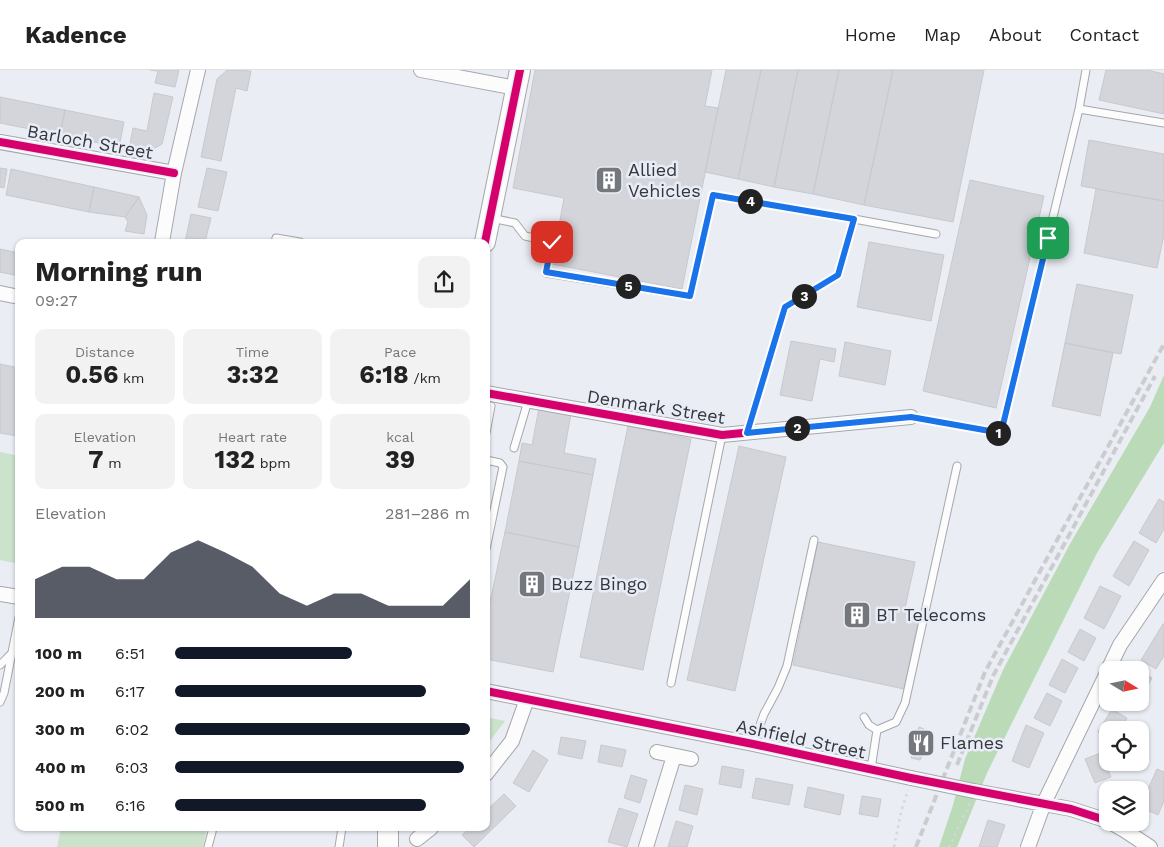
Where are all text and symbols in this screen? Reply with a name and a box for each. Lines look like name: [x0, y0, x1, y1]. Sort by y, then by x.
text: Kadence: [25, 21, 127, 49]
text: Home: [845, 24, 896, 45]
text: Map: [924, 24, 961, 45]
text: About: [989, 24, 1041, 45]
text: Contact: [1069, 24, 1139, 45]
street label: Barloch Street: [26, 120, 155, 163]
place label: Allied Vehicles: [628, 159, 701, 201]
building icon: Allied Vehicles: [594, 165, 624, 195]
pin: 4: [738, 188, 762, 214]
text: 4: [746, 193, 755, 209]
pin: [1027, 217, 1069, 259]
pin: [531, 221, 573, 263]
icon: arrive: [1034, 224, 1062, 252]
icon: check: [538, 228, 566, 256]
text: Morning run: [35, 255, 203, 288]
button: share: [418, 256, 470, 308]
pin: 5: [616, 274, 640, 298]
text: 5: [624, 278, 633, 294]
pin: 3: [792, 284, 816, 308]
text: 3: [800, 288, 809, 304]
text: 09:27: [35, 291, 78, 310]
text: Distance: [75, 344, 135, 360]
text: Time: [236, 344, 269, 360]
text: Pace: [384, 344, 416, 360]
text: 0.56: [65, 360, 118, 389]
text: 3:32: [226, 360, 279, 389]
text: 6:18: [359, 360, 409, 389]
text: km: [118, 370, 144, 386]
text: /km: [409, 370, 441, 386]
street label: Denmark Street: [586, 385, 727, 428]
pin: 2: [784, 416, 810, 440]
text: 2: [793, 420, 802, 436]
pin: 1: [986, 420, 1010, 446]
text: 1: [995, 425, 1002, 441]
text: Elevation: [74, 429, 136, 445]
text: Heart rate: [218, 429, 287, 445]
text: kcal: [386, 429, 414, 445]
text: 7: [88, 445, 103, 474]
text: 132: [214, 445, 255, 474]
text: 39: [385, 445, 415, 474]
text: m: [103, 455, 121, 471]
text: bpm: [255, 455, 291, 471]
text: Elevation: [35, 504, 106, 523]
text: 281–286 m: [385, 504, 470, 523]
building icon: Buzz Bingo: [517, 569, 547, 599]
place label: Buzz Bingo: [551, 573, 647, 594]
building icon: BT Telecoms: [842, 600, 872, 630]
place label: BT Telecoms: [876, 604, 986, 625]
text: 100 m: [35, 644, 82, 663]
text: 6:51: [115, 644, 145, 663]
north arrow: [1099, 661, 1149, 711]
map controls: [1099, 661, 1149, 831]
text: 200 m: [35, 682, 85, 701]
text: 6:17: [115, 682, 145, 701]
street label: Ashfield Street: [735, 715, 868, 763]
text: 300 m: [35, 720, 85, 739]
text: 6:02: [115, 720, 149, 739]
button: locate: [1099, 721, 1149, 771]
restaurant icon: Flames: [906, 728, 936, 758]
place label: Flames: [940, 732, 1004, 753]
text: 400 m: [35, 758, 86, 777]
text: 6:03: [115, 758, 148, 777]
button: layers: [1099, 781, 1149, 831]
text: 500 m: [35, 796, 85, 815]
text: 6:16: [115, 796, 145, 815]

